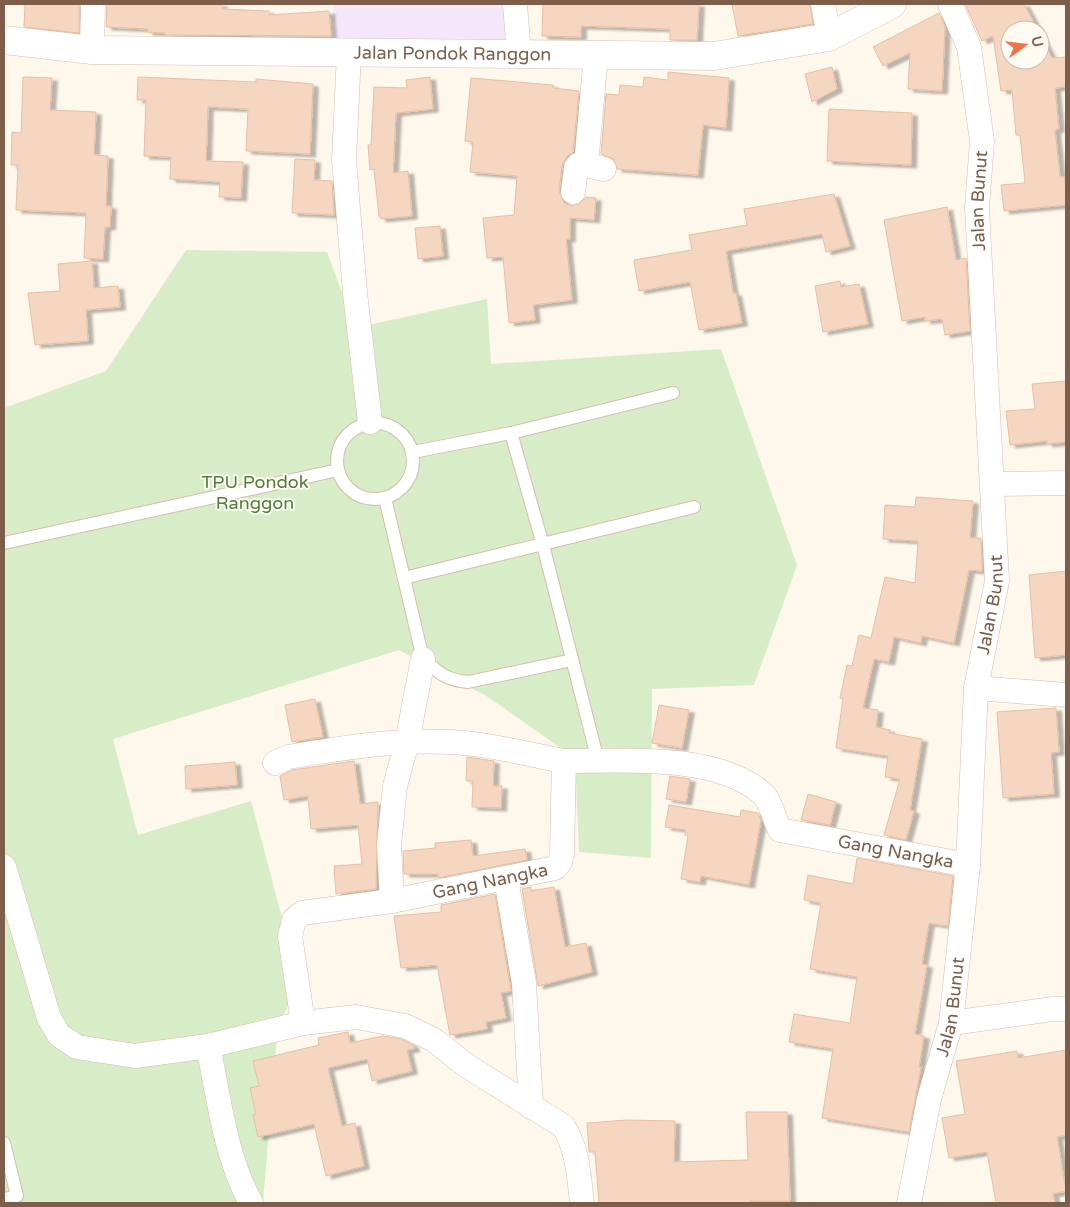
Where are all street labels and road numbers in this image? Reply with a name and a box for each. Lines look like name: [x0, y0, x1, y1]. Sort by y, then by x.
street label: Jalan Pondok Ranggon: [353, 42, 551, 65]
street label: Jalan Bunut: [966, 149, 992, 252]
street label: Jalan Bunut: [972, 554, 1008, 656]
street label: Gang Nangka: [836, 830, 956, 873]
street label: Gang Nangka: [430, 859, 550, 904]
street label: Jalan Bunut: [931, 956, 969, 1059]

